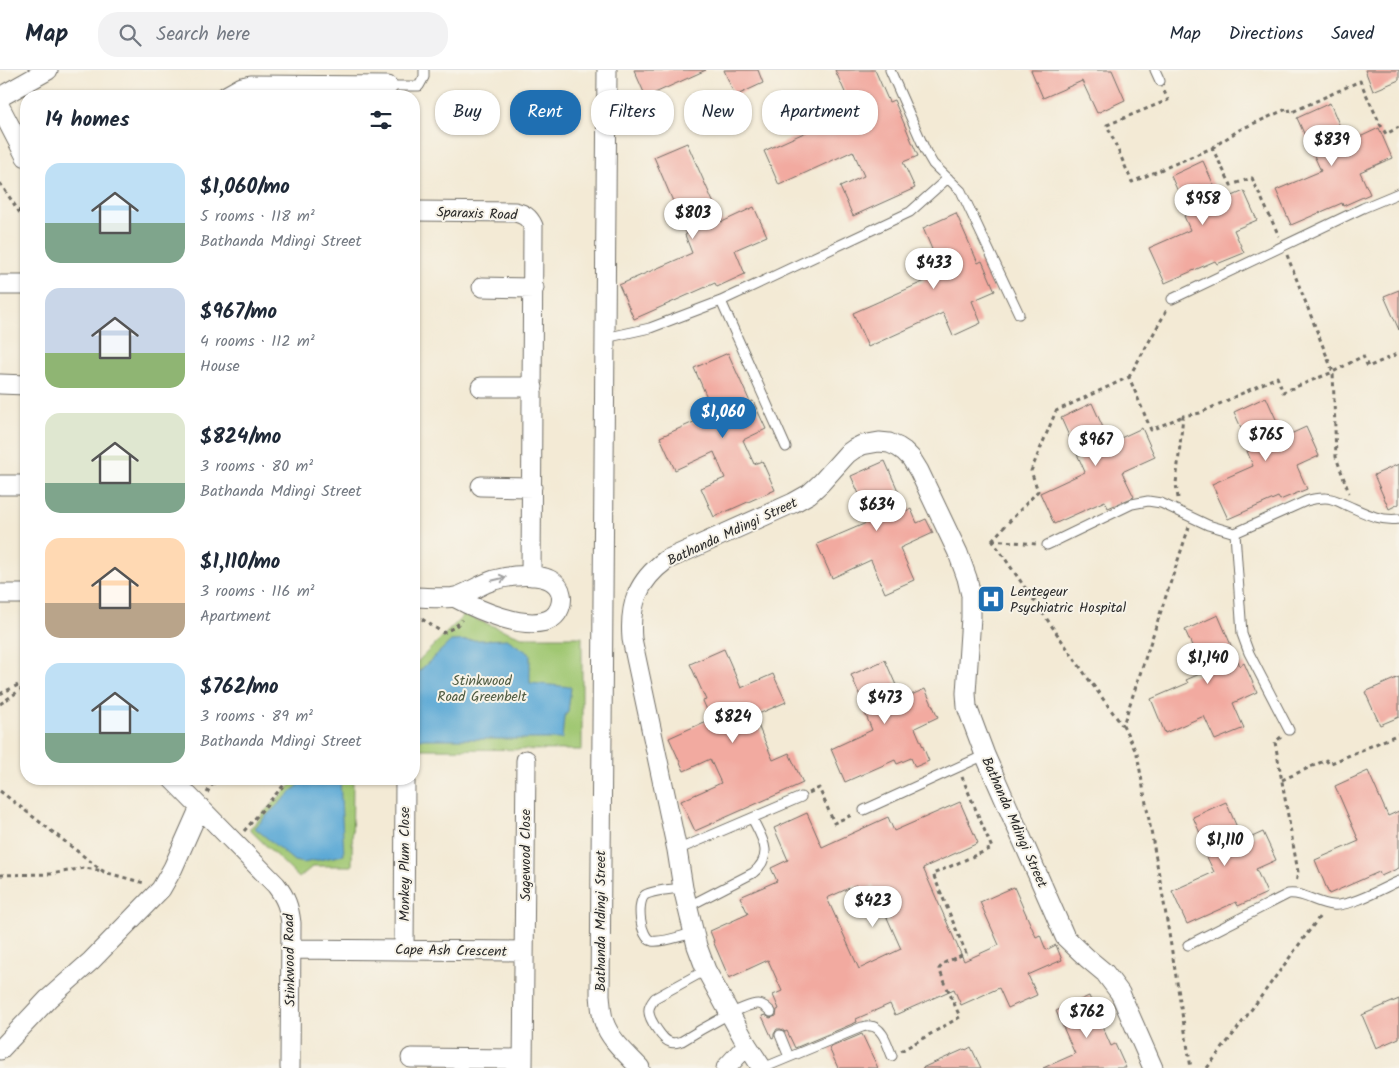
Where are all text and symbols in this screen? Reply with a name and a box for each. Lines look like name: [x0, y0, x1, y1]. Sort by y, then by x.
search box: [98, 12, 448, 57]
text: Map: [25, 15, 68, 54]
text: Search here: [156, 20, 250, 50]
text: Map: [1169, 20, 1201, 49]
text: Directions: [1229, 20, 1303, 49]
text: Saved: [1331, 20, 1374, 49]
icon: search: [116, 21, 144, 49]
chip: Buy: [435, 90, 500, 135]
chip: Rent: [510, 90, 581, 135]
chip: Filters: [591, 90, 674, 135]
chip: New: [684, 90, 752, 135]
chip: Apartment: [762, 90, 878, 135]
text: 14 homes: [45, 104, 130, 137]
icon: filters: [367, 106, 395, 134]
pin: $839: [1302, 124, 1362, 167]
text: $839: [1314, 128, 1350, 153]
text: $1,060/mo: [200, 171, 290, 204]
icon: home: [85, 183, 145, 243]
pin: $958: [1173, 184, 1233, 226]
text: $958: [1185, 187, 1221, 212]
pin: $803: [663, 198, 723, 240]
text: $803: [675, 201, 711, 226]
street label: Sparaxis Road: [436, 202, 519, 226]
text: 5 rooms · 118 m²: [200, 204, 315, 229]
text: Bathanda Mdingi Street: [200, 229, 362, 254]
pin: $433: [904, 248, 964, 290]
text: $433: [916, 251, 952, 276]
text: $967/mo: [200, 296, 277, 329]
icon: home: [85, 308, 145, 368]
text: 4 rooms · 112 m²: [200, 329, 315, 354]
text: House: [200, 354, 240, 379]
pin: $1,060: [682, 396, 764, 439]
text: $1,060: [701, 400, 745, 425]
pin: $765: [1236, 420, 1296, 462]
text: $824/mo: [200, 421, 281, 454]
text: $765: [1249, 423, 1283, 448]
pin: $967: [1066, 424, 1126, 467]
text: $967: [1079, 428, 1113, 453]
icon: home: [85, 433, 145, 493]
text: 3 rooms · 80 m²: [200, 454, 313, 479]
text: Bathanda Mdingi Street: [200, 479, 362, 504]
pin: $634: [847, 490, 907, 532]
street label: Bathanda Mdingi Street: [664, 492, 802, 572]
text: $634: [859, 493, 895, 518]
text: $1,110/mo: [200, 546, 280, 579]
icon: home: [85, 558, 145, 618]
one-way arrow: [491, 574, 507, 583]
text: 3 rooms · 116 m²: [200, 579, 315, 604]
place label: Lentegeur Psychiatric Hospital: [1010, 581, 1127, 619]
hospital icon: Lentegeur Psychiatric Hospital: [976, 584, 1006, 614]
text: Apartment: [200, 604, 271, 629]
pin: $1,140: [1167, 642, 1249, 685]
text: $1,140: [1188, 646, 1228, 671]
park label: Stinkwood Road Greenbelt: [437, 670, 527, 708]
text: $762/mo: [200, 671, 279, 704]
pin: $473: [855, 682, 915, 725]
icon: home: [85, 683, 145, 743]
text: $473: [868, 686, 902, 711]
pin: $824: [703, 702, 763, 744]
text: 3 rooms · 89 m²: [200, 704, 313, 729]
text: $824: [715, 705, 751, 730]
text: Bathanda Mdingi Street: [200, 729, 362, 754]
street label: Bathanda Mdingi Street: [975, 753, 1053, 892]
street label: Monkey Plum Close: [394, 806, 416, 921]
street label: Sagewood Close: [515, 808, 537, 901]
pin: $1,110: [1184, 824, 1266, 867]
text: $1,110: [1207, 828, 1243, 853]
street label: Bathanda Mdingi Street: [590, 850, 612, 992]
pin: $423: [843, 886, 903, 928]
text: $423: [855, 889, 891, 914]
street label: Stinkwood Road: [278, 912, 302, 1007]
street label: Cape Ash Crescent: [395, 939, 508, 963]
pin: $762: [1057, 996, 1117, 1039]
text: $762: [1069, 1000, 1105, 1025]

